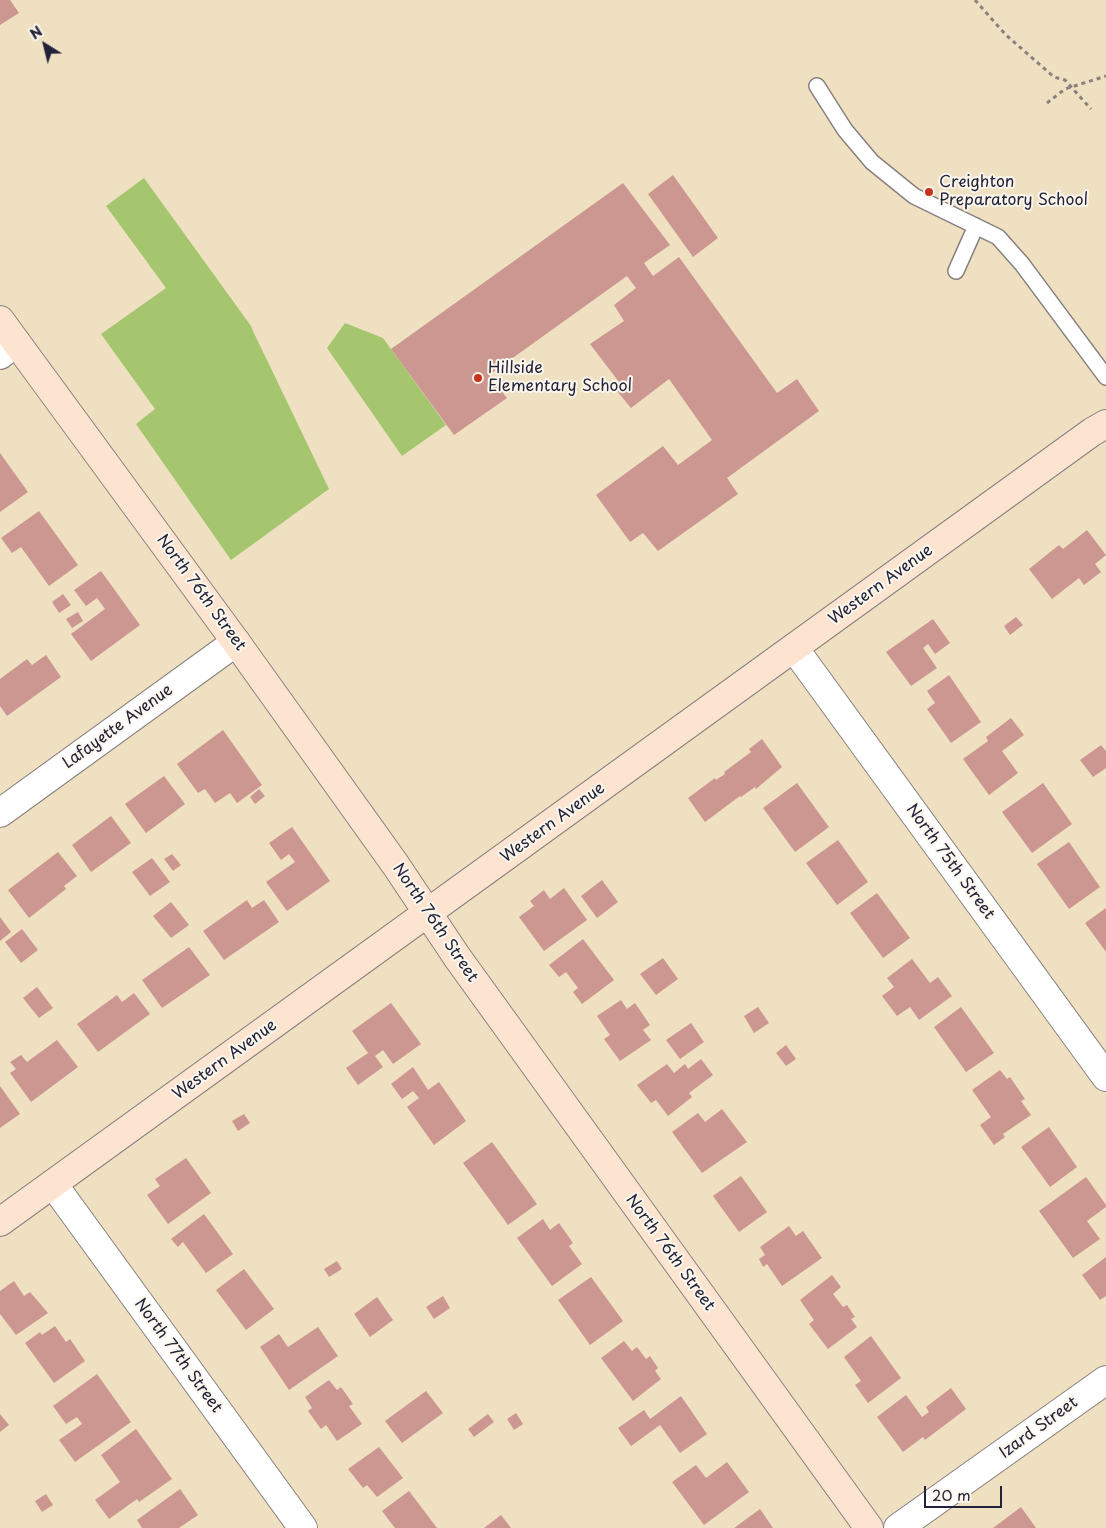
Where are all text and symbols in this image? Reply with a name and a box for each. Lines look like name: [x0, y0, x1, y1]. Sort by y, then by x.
north arrow: [20, 20, 70, 70]
text: N: [25, 21, 47, 44]
place label: Creighton Preparatory School: [939, 173, 1088, 211]
marker: Creighton Preparatory School: [923, 186, 935, 198]
place label: Hillside Elementary School: [488, 359, 632, 397]
marker: Hillside Elementary School: [472, 372, 484, 384]
street label: North 76th Street: [152, 531, 250, 655]
street label: Western Avenue: [825, 541, 937, 629]
street label: Lafayette Avenue: [59, 681, 177, 773]
street label: Western Avenue: [497, 779, 609, 867]
street label: North 75th Street: [902, 801, 998, 923]
street label: North 76th Street: [388, 860, 482, 986]
street label: Western Avenue: [169, 1016, 281, 1104]
street label: North 76th Street: [621, 1191, 719, 1315]
street label: North 77th Street: [130, 1295, 226, 1417]
street label: Izard Street: [996, 1393, 1082, 1463]
scale bar: [926, 1476, 1004, 1508]
text: 20 m: [932, 1483, 971, 1506]

